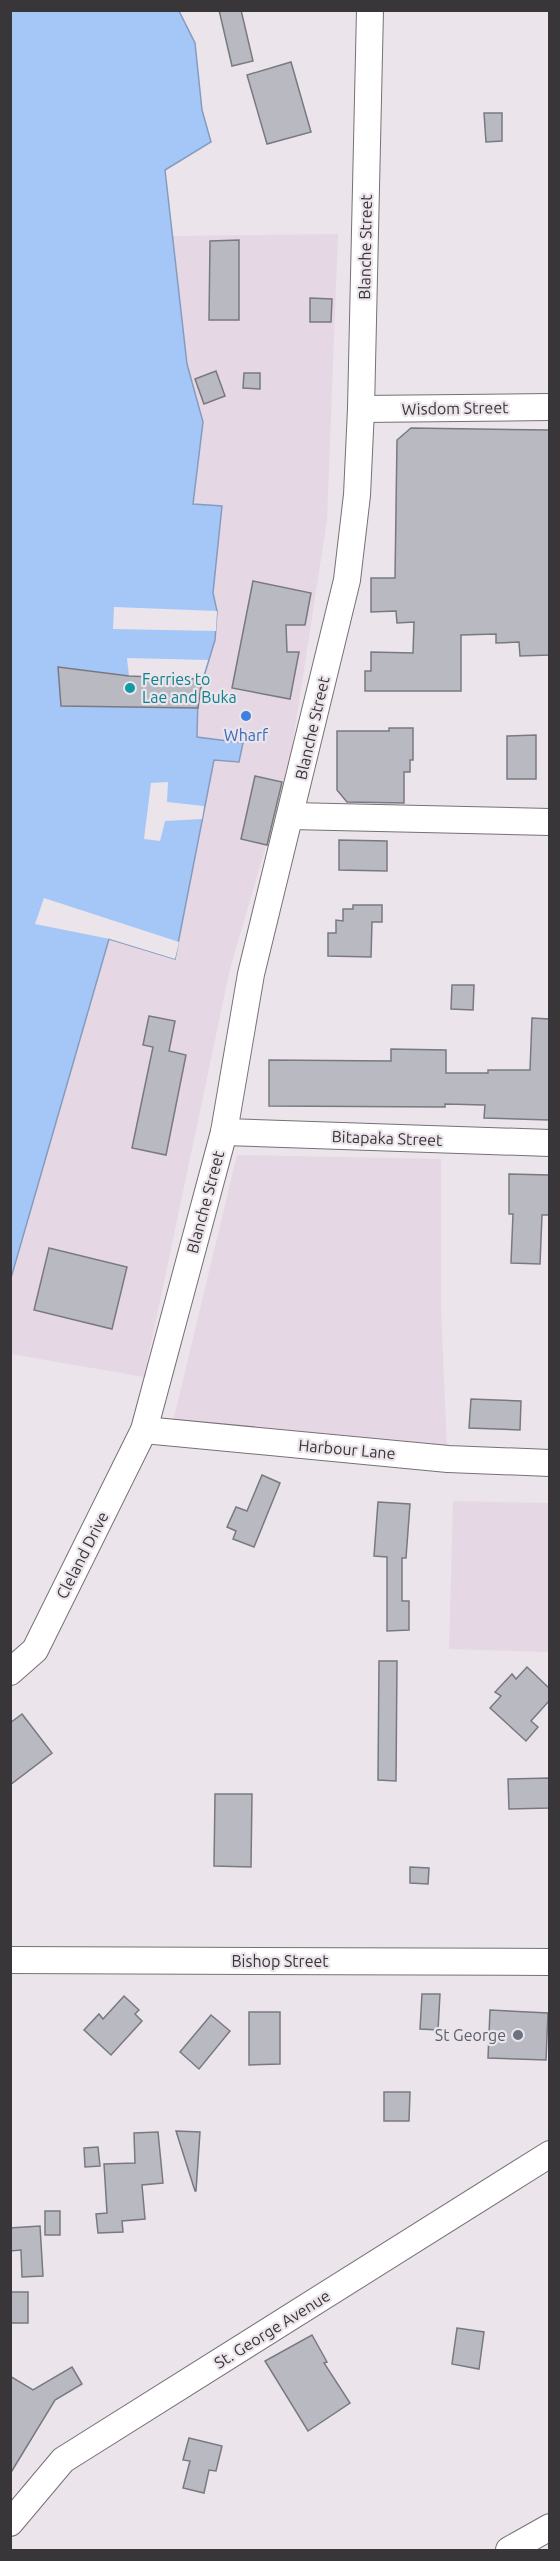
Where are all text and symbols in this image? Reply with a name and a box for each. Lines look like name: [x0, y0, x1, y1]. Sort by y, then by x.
street label: Blanche Street: [355, 193, 375, 300]
street label: Wisdom Street: [401, 398, 509, 418]
place label: Ferries to Lae and Buka: [142, 670, 237, 706]
street label: Blanche Street: [291, 674, 333, 781]
marker: Ferries to Lae and Buka: [123, 681, 137, 695]
marker: Wharf: [239, 709, 253, 723]
place label: Wharf: [224, 726, 269, 744]
street label: Bitapaka Street: [331, 1127, 443, 1149]
street label: Blanche Street: [183, 1148, 228, 1255]
street label: Harbour Lane: [298, 1436, 396, 1462]
street label: Cleland Drive: [52, 1508, 112, 1602]
street label: Bishop Street: [231, 1952, 329, 1970]
place label: St George: [435, 2026, 506, 2044]
marker: St George: [511, 2028, 525, 2042]
street label: St. George Avenue: [211, 2286, 333, 2372]

